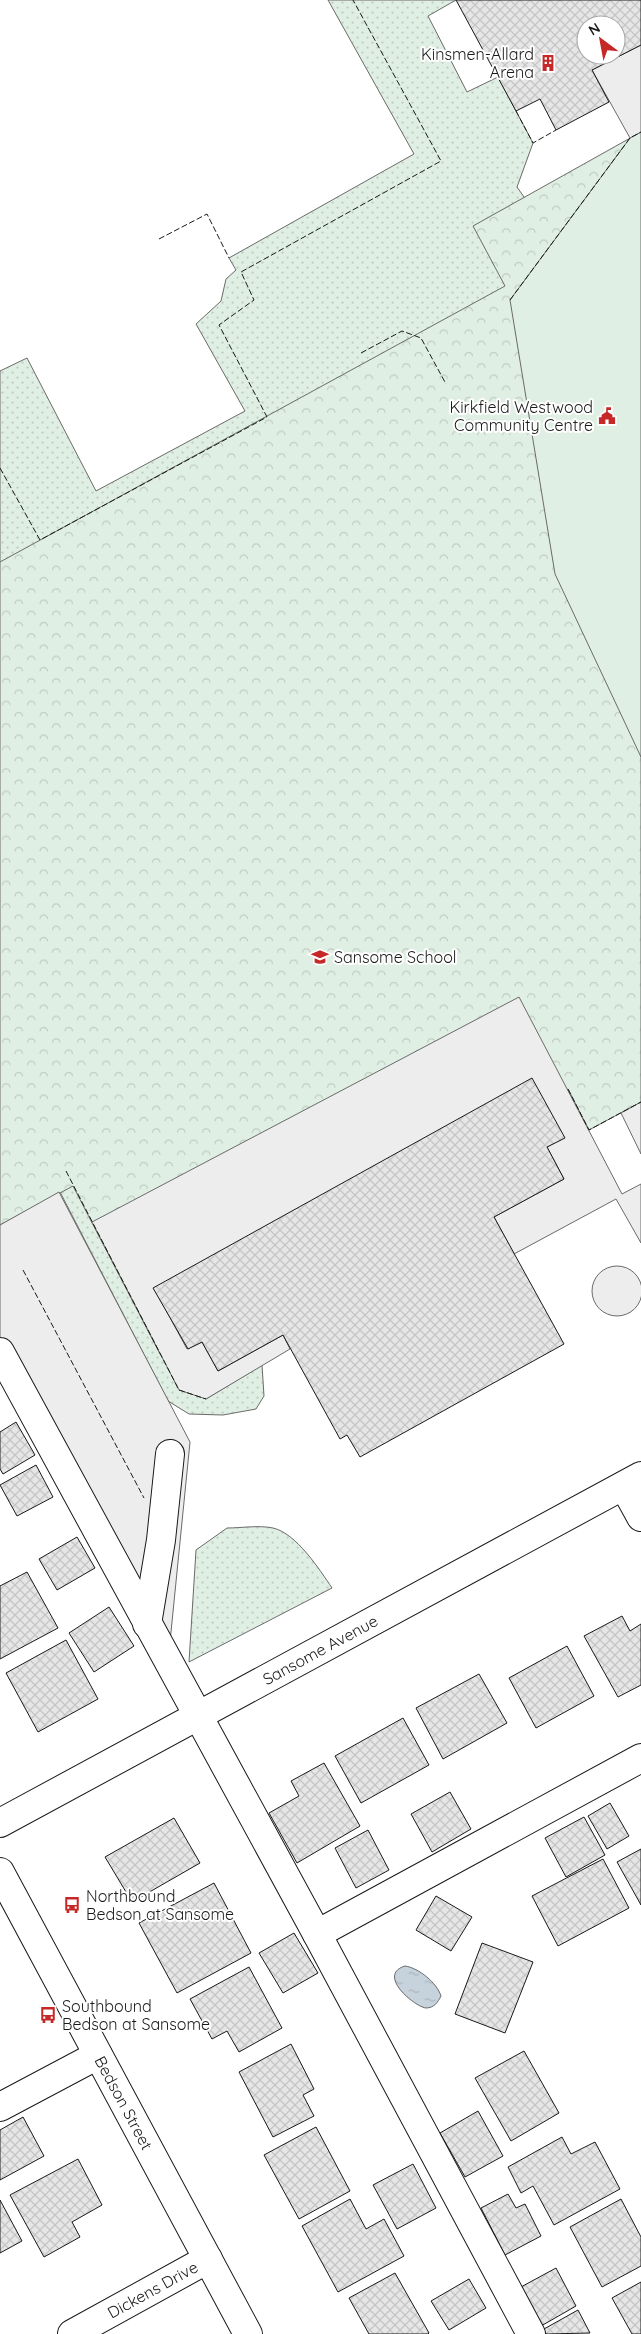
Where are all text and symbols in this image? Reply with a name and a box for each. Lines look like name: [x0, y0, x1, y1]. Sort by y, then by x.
north arrow: [576, 15, 626, 65]
text: N: [585, 19, 603, 39]
place label: Kinsmen-Allard Arena: [421, 44, 534, 82]
building icon: Kinsmen-Allard Arena: [538, 53, 558, 73]
place label: Kirkfield Westwood Community Centre: [449, 397, 593, 435]
public building icon: Kirkfield Westwood Community Centre: [597, 406, 617, 426]
school or university icon: Sansome School: [310, 947, 330, 967]
place label: Sansome School: [334, 947, 456, 967]
street label: Sansome Avenue: [259, 1610, 381, 1689]
place label: Northbound Bedson at Sansome: [86, 1886, 234, 1924]
bus stop icon: Northbound Bedson at Sansome: [62, 1895, 82, 1915]
place label: Southbound Bedson at Sansome: [62, 1996, 210, 2034]
bus stop icon: Southbound Bedson at Sansome: [38, 2005, 58, 2025]
street label: Bedson Street: [91, 2052, 157, 2153]
street label: Dickens Drive: [104, 2257, 201, 2323]

